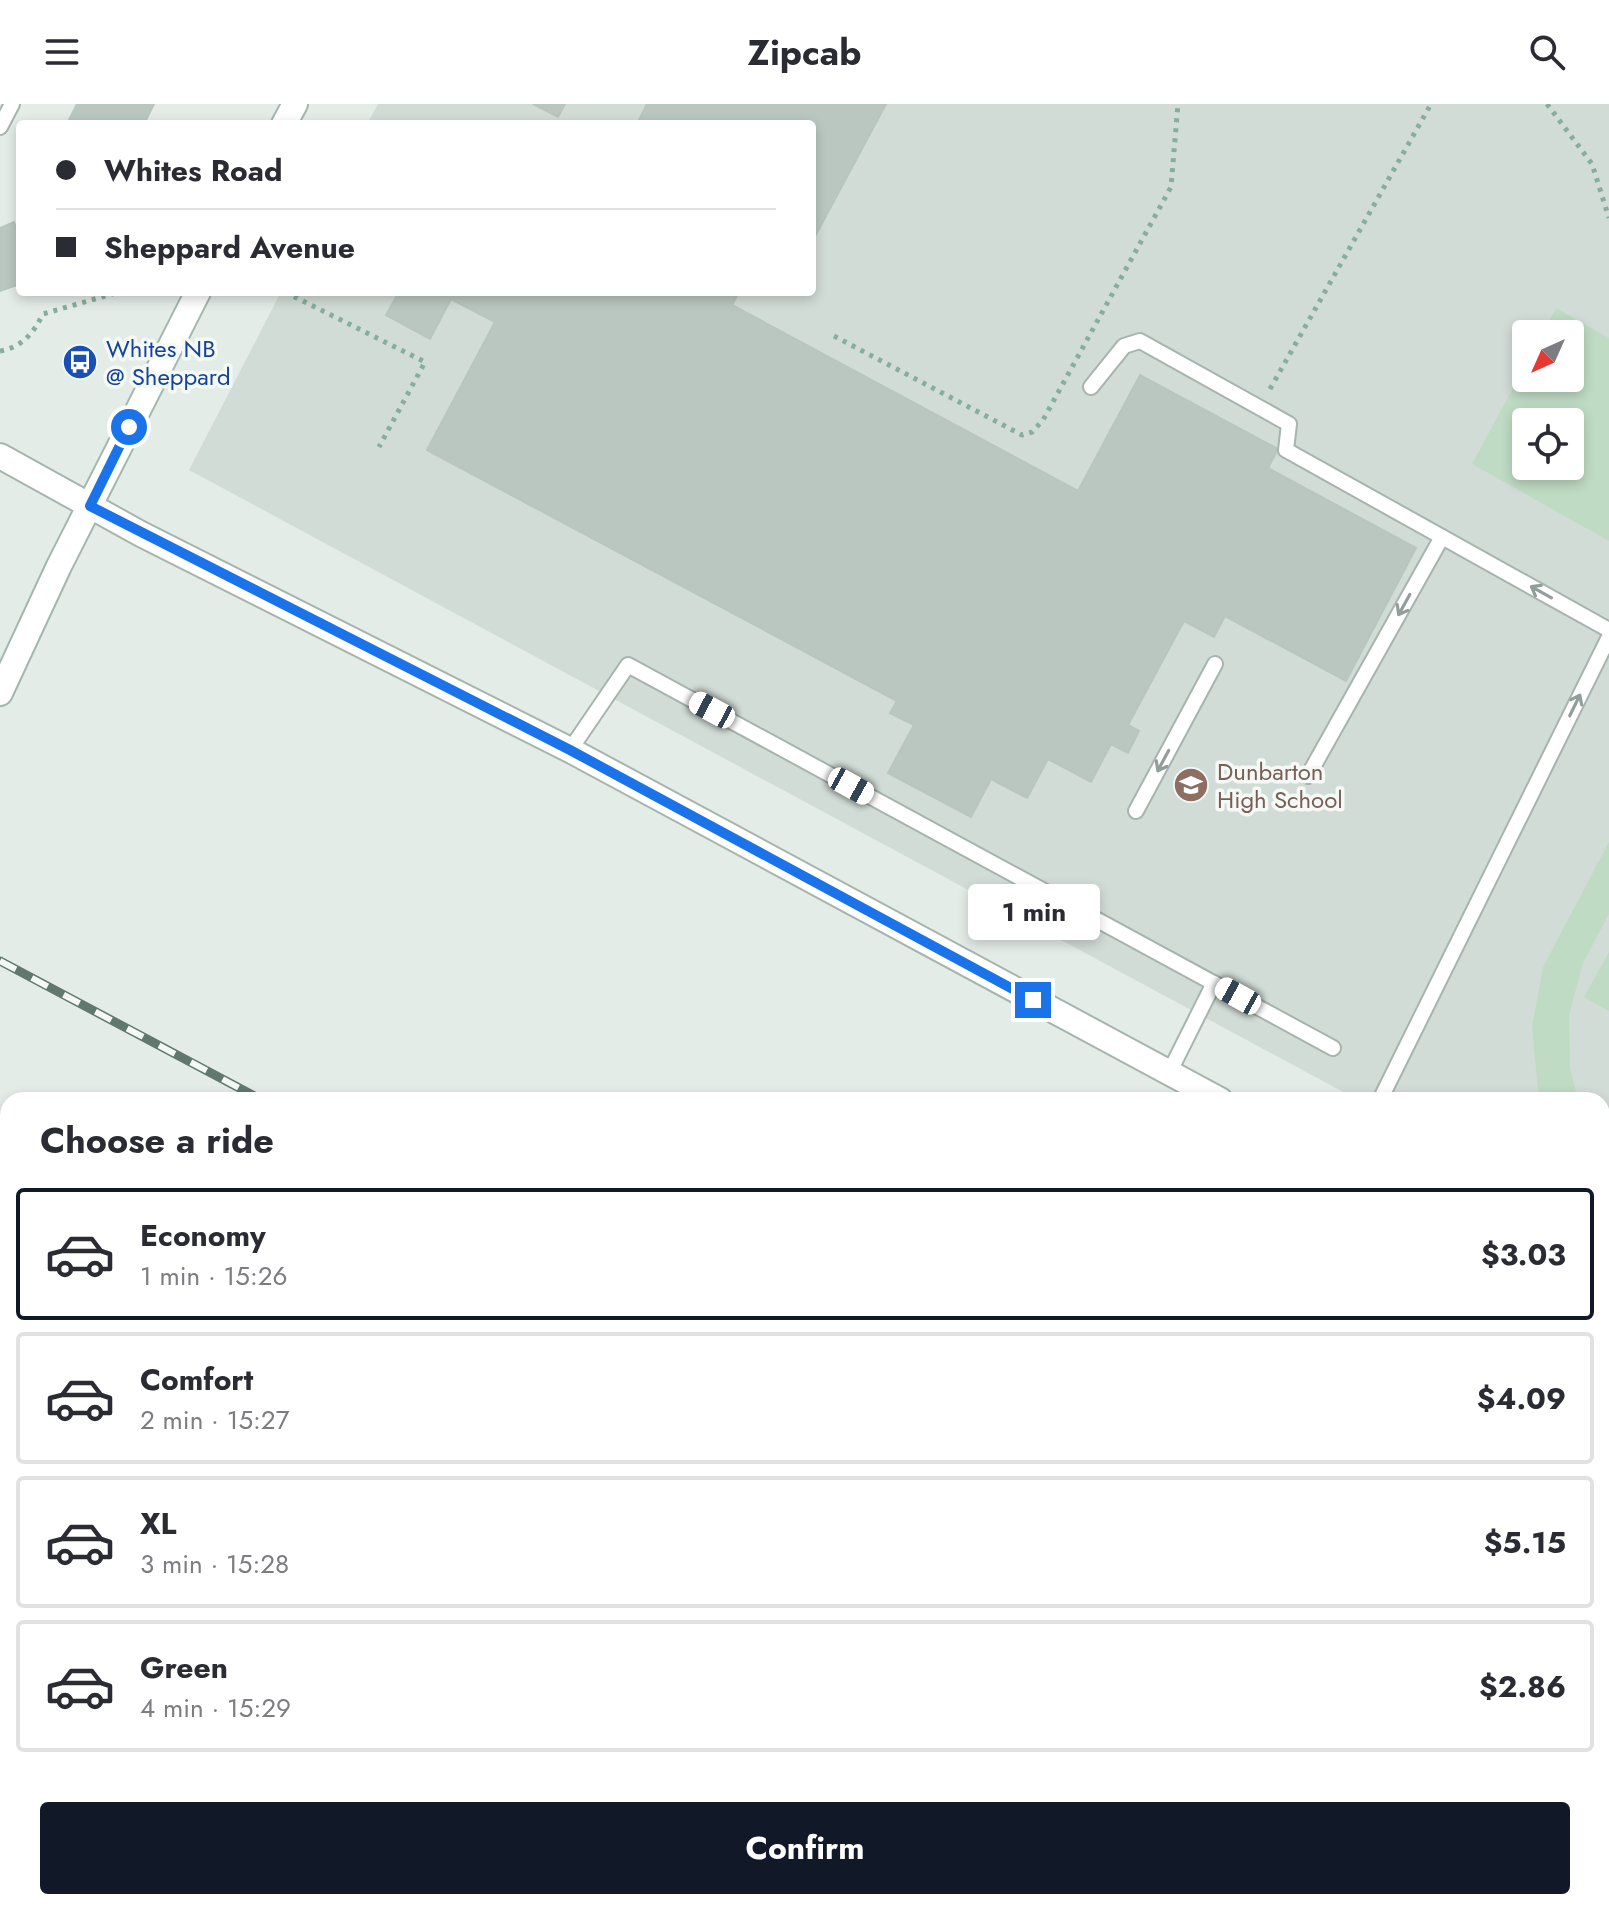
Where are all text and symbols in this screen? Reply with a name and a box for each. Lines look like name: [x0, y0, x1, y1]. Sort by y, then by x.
text: Zipcab: [748, 26, 861, 78]
icon: menu: [40, 30, 84, 74]
icon: search: [1525, 30, 1569, 74]
text: Whites Road: [104, 149, 283, 192]
text: Sheppard Avenue: [104, 226, 355, 269]
north arrow: [1512, 320, 1584, 392]
map controls: [1512, 320, 1584, 480]
place label: Whites NB @ Sheppard: [106, 331, 231, 394]
bus stop icon: Whites NB @ Sheppard: [61, 343, 99, 381]
button: locate: [1512, 408, 1584, 480]
route start: [111, 409, 147, 445]
one-way arrow: [1530, 584, 1553, 600]
one-way arrow: [1396, 593, 1412, 616]
car: [685, 688, 739, 732]
one-way arrow: [1568, 693, 1584, 717]
one-way arrow: [1154, 749, 1170, 773]
place label: Dunbarton High School: [1217, 754, 1343, 817]
car: [824, 764, 878, 808]
school or university icon: Dunbarton High School: [1172, 766, 1210, 804]
callout: 1 min: [967, 884, 1099, 940]
text: 1 min: [1002, 893, 1066, 931]
car: [1211, 974, 1265, 1018]
route end: [1015, 982, 1051, 1018]
text: Choose a ride: [40, 1114, 274, 1166]
text: Economy: [140, 1214, 266, 1257]
icon: car: [44, 1218, 116, 1290]
text: $3.03: [1481, 1233, 1566, 1276]
text: 1 min · 15:26: [140, 1257, 288, 1295]
text: Comfort: [140, 1358, 253, 1401]
icon: car: [44, 1362, 116, 1434]
text: $4.09: [1477, 1377, 1566, 1420]
text: 2 min · 15:27: [140, 1401, 289, 1439]
text: XL: [140, 1502, 176, 1545]
icon: car: [44, 1506, 116, 1578]
text: $5.15: [1484, 1521, 1566, 1564]
text: 3 min · 15:28: [140, 1545, 289, 1583]
text: Green: [140, 1646, 228, 1689]
icon: car: [44, 1650, 116, 1722]
text: $2.86: [1479, 1665, 1566, 1708]
text: 4 min · 15:29: [140, 1689, 291, 1727]
button: Confirm: [40, 1802, 1570, 1894]

